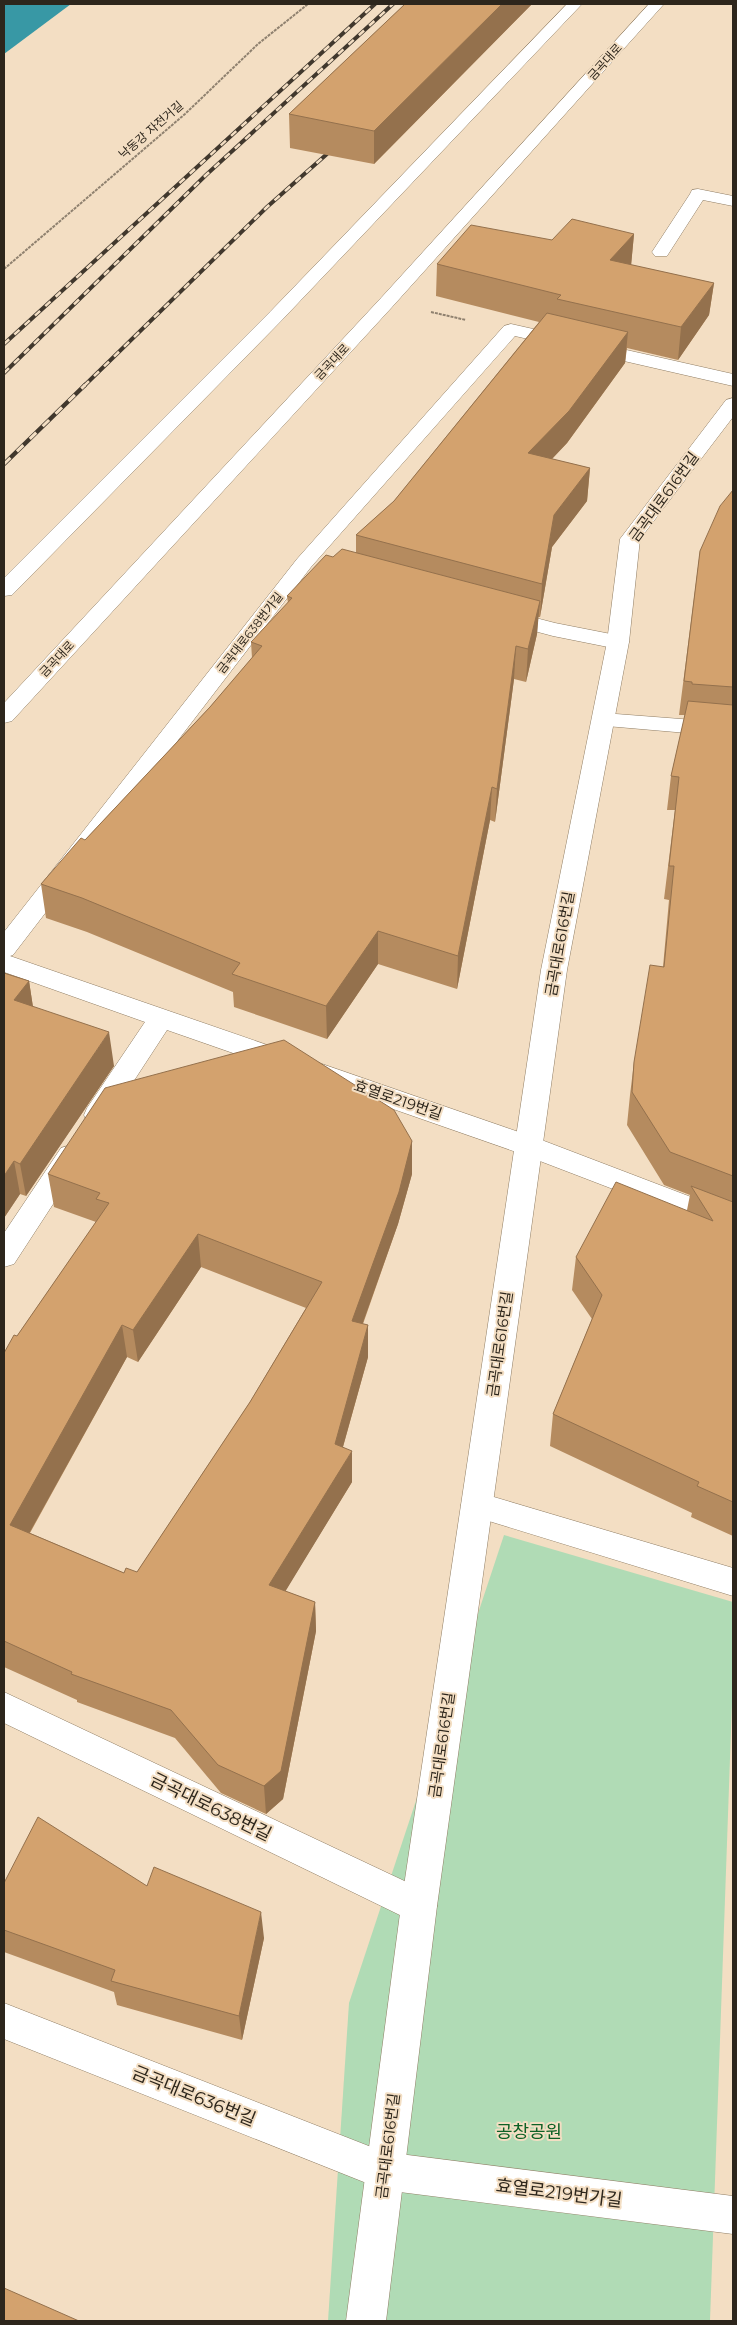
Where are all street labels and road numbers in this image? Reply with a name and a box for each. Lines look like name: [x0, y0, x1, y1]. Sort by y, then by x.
street label: 금곡대로: [584, 40, 625, 83]
street label: 낙동강 자전거길: [115, 98, 186, 162]
street label: 금곡대로: [311, 340, 352, 383]
street label: 금곡대로616번길: [625, 448, 703, 545]
street label: 금곡대로638번가길: [213, 589, 286, 676]
street label: 금곡대로: [36, 637, 77, 680]
street label: 금곡대로616번길: [541, 890, 578, 998]
street label: 효열로219번길: [352, 1076, 445, 1123]
street label: 금곡대로616번길: [483, 1290, 516, 1398]
street label: 금곡대로616번길: [425, 1691, 458, 1799]
street label: 금곡대로638번길: [147, 1768, 275, 1846]
street label: 금곡대로636번길: [129, 2061, 259, 2131]
street label: 금곡대로616번길: [372, 2092, 403, 2200]
street label: 효열로219번가길: [495, 2174, 623, 2212]

